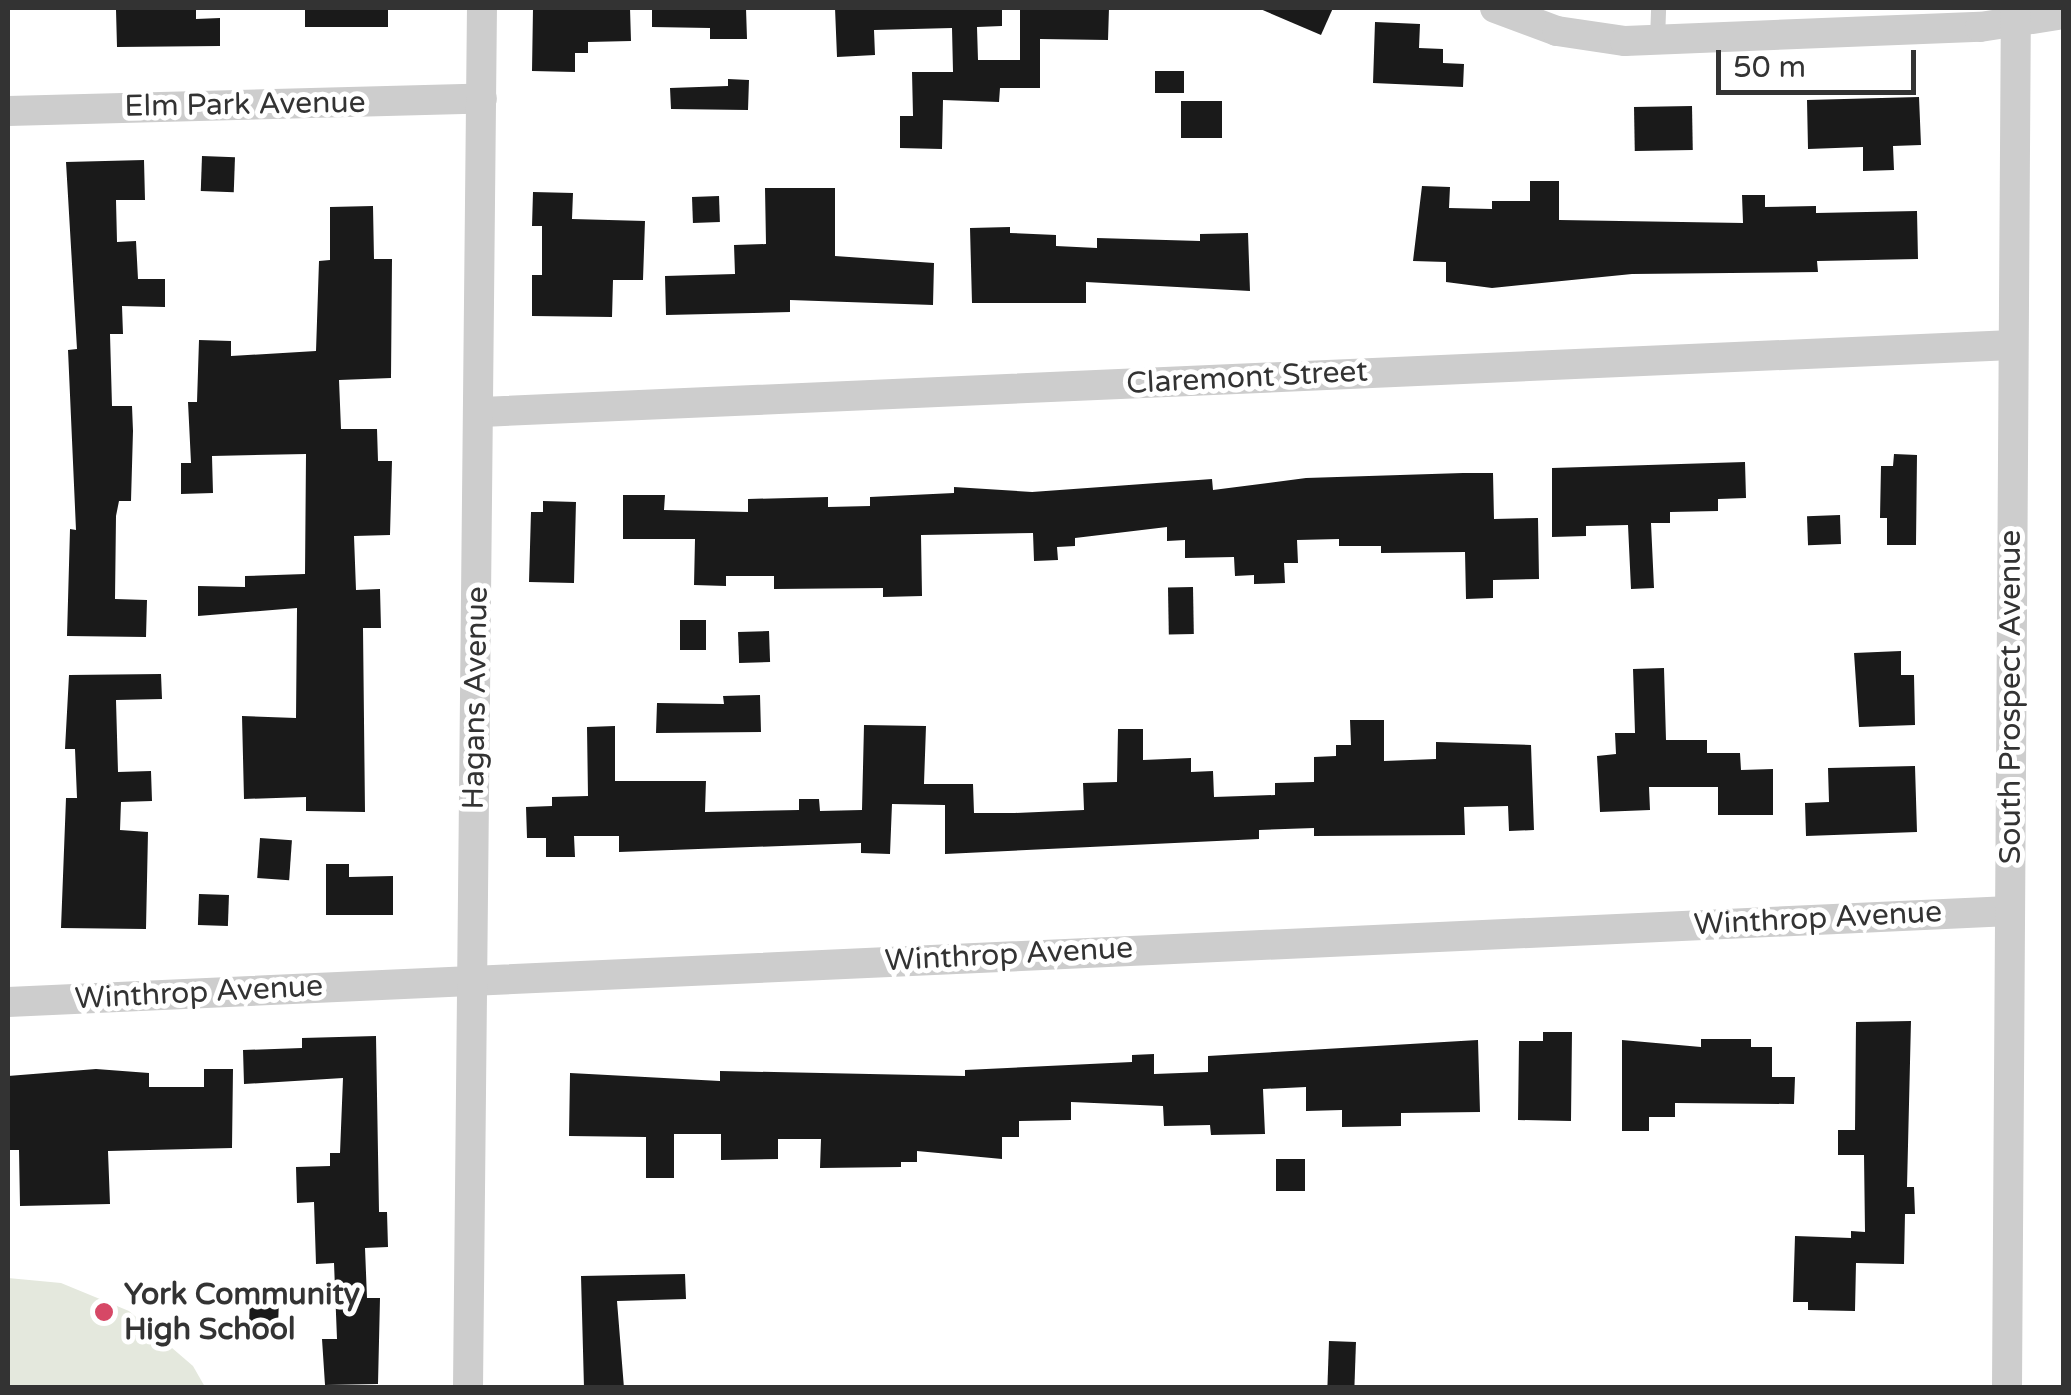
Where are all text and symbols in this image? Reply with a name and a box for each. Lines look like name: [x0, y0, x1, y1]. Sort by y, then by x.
scale bar: [1721, 30, 1921, 92]
text: 50 m: [1733, 49, 1806, 86]
street label: Elm Park Avenue: [124, 85, 366, 125]
street label: Claremont Street: [1125, 354, 1369, 402]
street label: South Prospect Avenue: [1993, 530, 2029, 864]
street label: Hagans Avenue: [456, 586, 496, 810]
street label: Winthrop Avenue: [1693, 895, 1943, 943]
street label: Winthrop Avenue: [884, 931, 1134, 979]
street label: Winthrop Avenue: [74, 969, 324, 1017]
place label: York Community High School: [124, 1277, 360, 1348]
marker: York Community High School: [93, 1301, 115, 1323]

